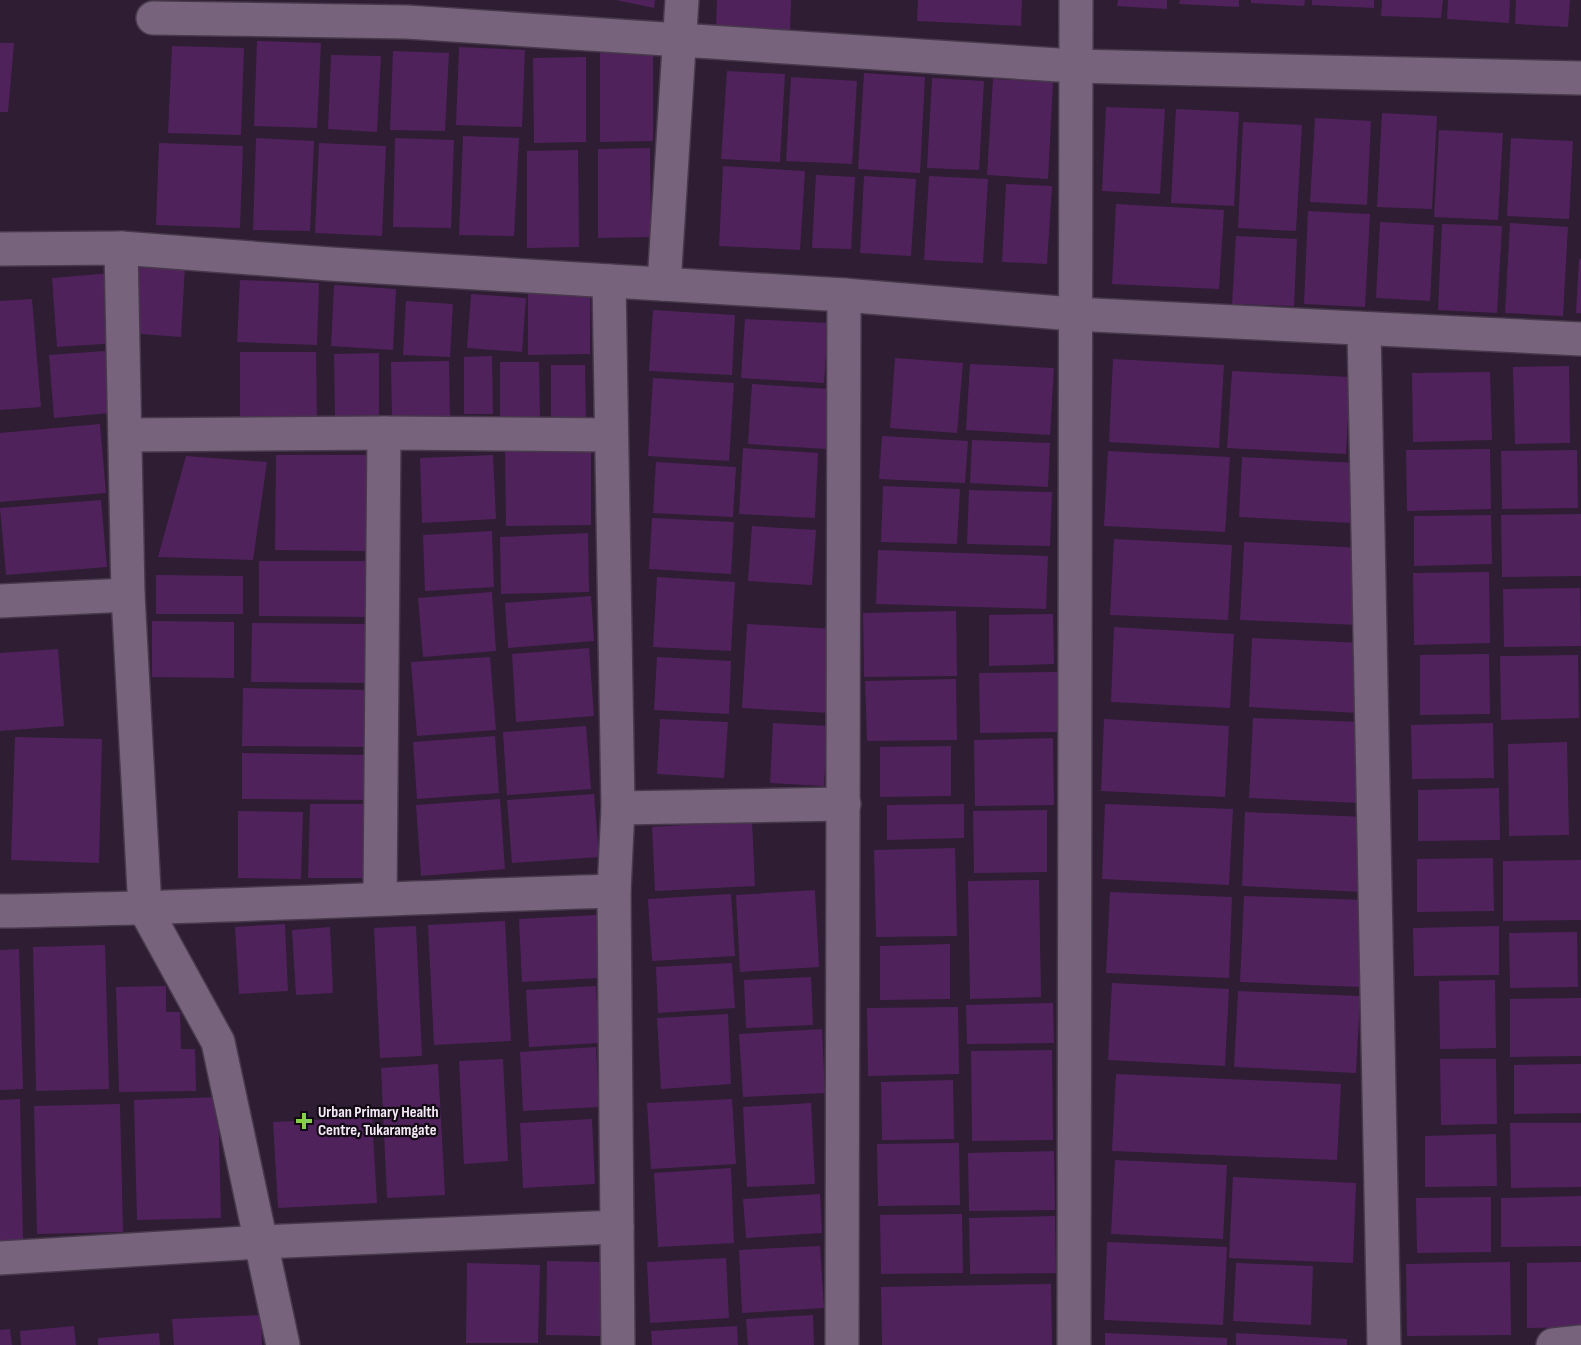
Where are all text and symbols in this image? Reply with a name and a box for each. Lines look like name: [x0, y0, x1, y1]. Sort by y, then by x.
place label: Urban Primary Health Centre, Tukaramgate: [318, 1103, 439, 1140]
marker: Urban Primary Health Centre, Tukaramgate: [295, 1112, 313, 1130]

